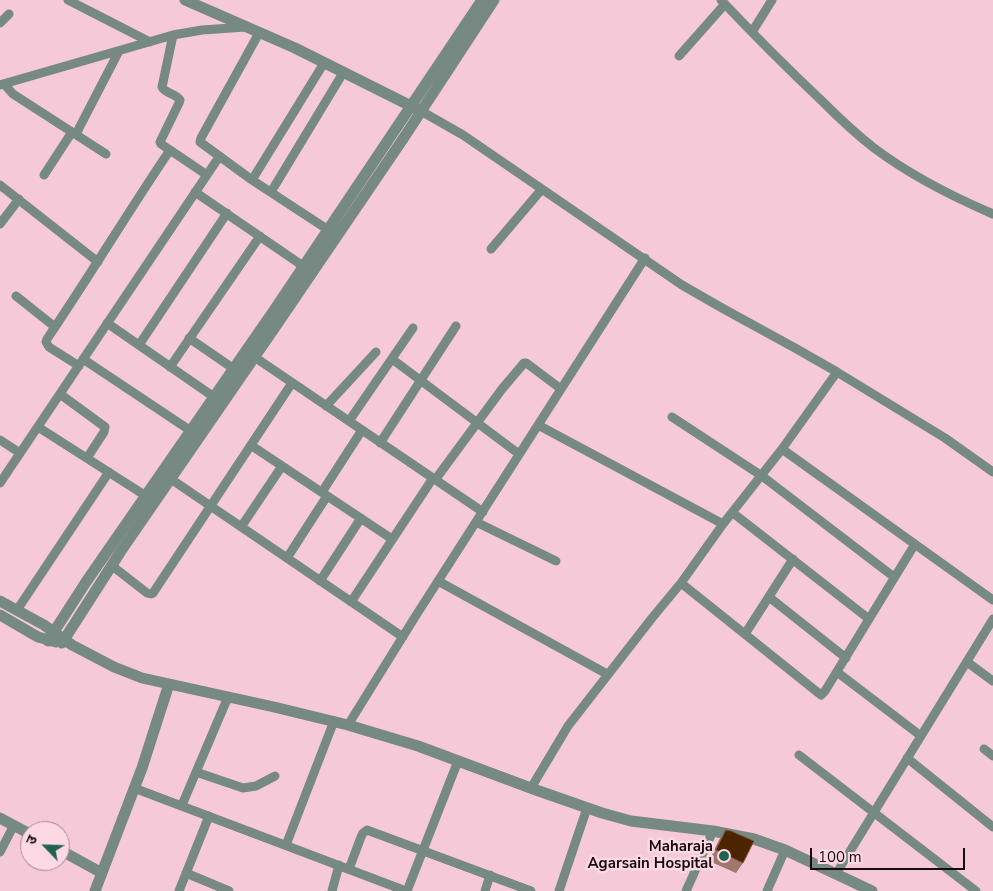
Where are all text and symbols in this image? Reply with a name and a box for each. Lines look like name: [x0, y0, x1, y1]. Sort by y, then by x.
north arrow: [20, 821, 70, 871]
text: उ: [21, 832, 42, 848]
place label: Maharaja Agarsain Hospital: [588, 838, 713, 873]
scale bar: [813, 838, 968, 870]
text: 100 m: [818, 847, 862, 867]
marker: Maharaja Agarsain Hospital: [717, 849, 731, 863]

